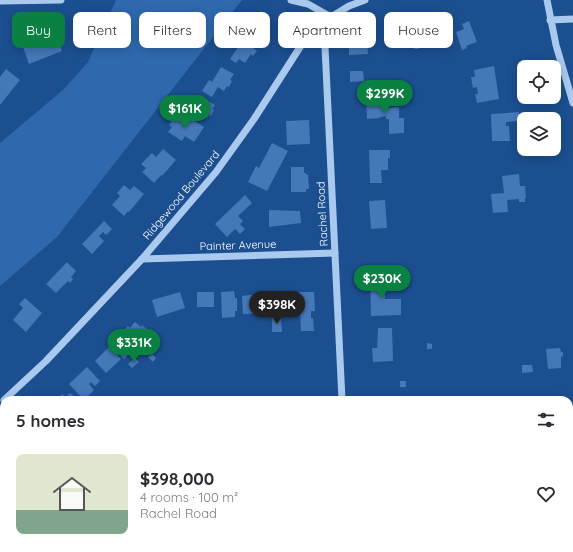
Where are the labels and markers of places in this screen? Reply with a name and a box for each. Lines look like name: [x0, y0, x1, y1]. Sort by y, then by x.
pin: $299K: [357, 80, 413, 114]
pin: $161K: [157, 95, 213, 129]
pin: $230K: [354, 265, 410, 299]
pin: $398K: [249, 291, 305, 325]
pin: $331K: [106, 329, 162, 363]

